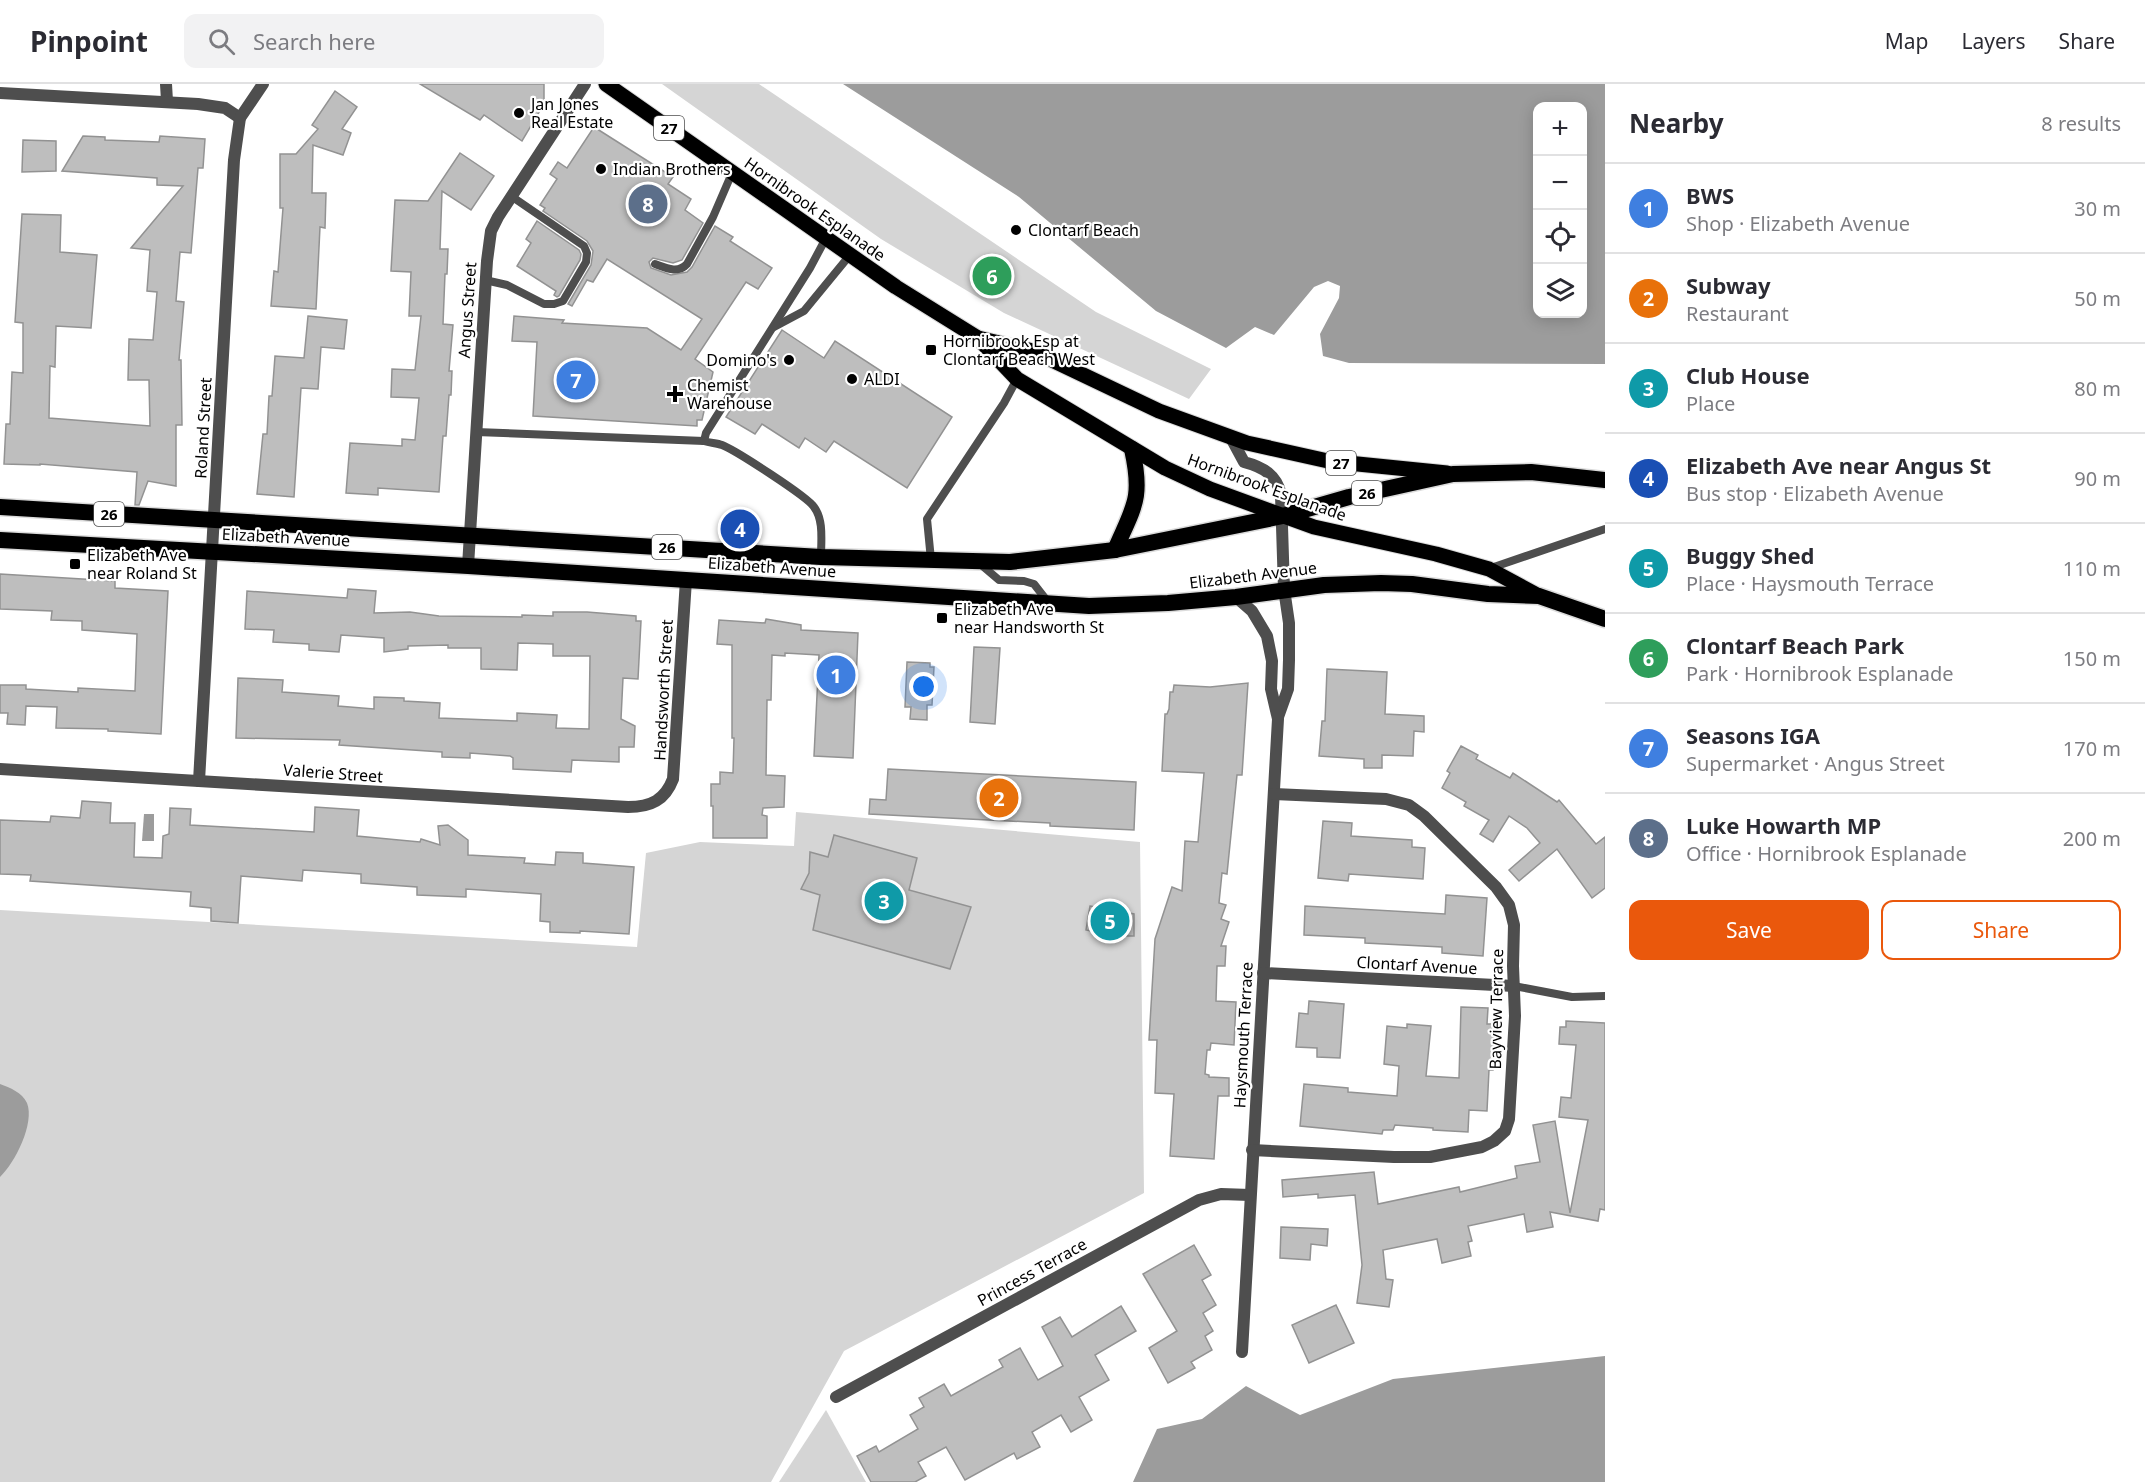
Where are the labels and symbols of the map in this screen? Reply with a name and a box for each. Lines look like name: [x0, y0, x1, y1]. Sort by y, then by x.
place label: Jan Jones Real Estate: [529, 93, 613, 133]
marker: Jan Jones Real Estate: [512, 106, 526, 120]
road number: 27: [654, 116, 684, 140]
street label: Hornibrook Esplanade: [740, 152, 890, 266]
place label: Indian Brothers: [613, 158, 731, 180]
marker: Indian Brothers: [594, 162, 608, 176]
pin: 8: [628, 182, 668, 226]
place label: Clontarf Beach: [1028, 219, 1139, 241]
marker: Clontarf Beach: [1009, 223, 1023, 237]
pin: 6: [972, 254, 1012, 298]
street label: Angus Street: [453, 261, 481, 359]
place label: Hornibrook Esp at Clontarf Beach West: [943, 330, 1095, 370]
marker: Hornibrook Esp at Clontarf Beach West: [924, 343, 938, 357]
place label: Domino's: [706, 349, 777, 371]
marker: Domino's: [782, 353, 796, 367]
pin: 7: [556, 358, 596, 402]
place label: ALDI: [864, 368, 900, 390]
marker: ALDI: [845, 372, 859, 386]
place label: Chemist Warehouse: [687, 374, 772, 414]
street label: Roland Street: [189, 377, 217, 479]
marker: Chemist Warehouse: [668, 387, 682, 401]
street label: Hornibrook Esplanade: [1184, 448, 1350, 526]
road number: 27: [1326, 451, 1356, 475]
road number: 26: [1352, 481, 1382, 505]
road number: 26: [94, 502, 124, 526]
pin: 4: [720, 506, 760, 552]
street label: Elizabeth Avenue: [221, 523, 351, 551]
road number: 26: [652, 535, 682, 559]
place label: Elizabeth Ave near Roland St: [87, 544, 197, 584]
street label: Elizabeth Avenue: [707, 552, 837, 582]
street label: Elizabeth Avenue: [1188, 556, 1318, 594]
marker: Elizabeth Ave near Roland St: [68, 557, 82, 571]
place label: Elizabeth Ave near Handsworth St: [954, 598, 1104, 638]
marker: Elizabeth Ave near Handsworth St: [935, 611, 949, 625]
street label: Handsworth Street: [648, 619, 678, 761]
pin: 1: [816, 652, 856, 698]
your location: [909, 672, 938, 701]
street label: Valerie Street: [282, 759, 384, 787]
pin: 2: [980, 776, 1018, 820]
pin: 3: [864, 878, 904, 924]
pin: 5: [1090, 898, 1130, 944]
street label: Bayview Terrace: [1484, 949, 1508, 1069]
street label: Clontarf Avenue: [1356, 951, 1478, 979]
street label: Haysmouth Terrace: [1228, 961, 1258, 1109]
street label: Princess Terrace: [973, 1233, 1091, 1311]

